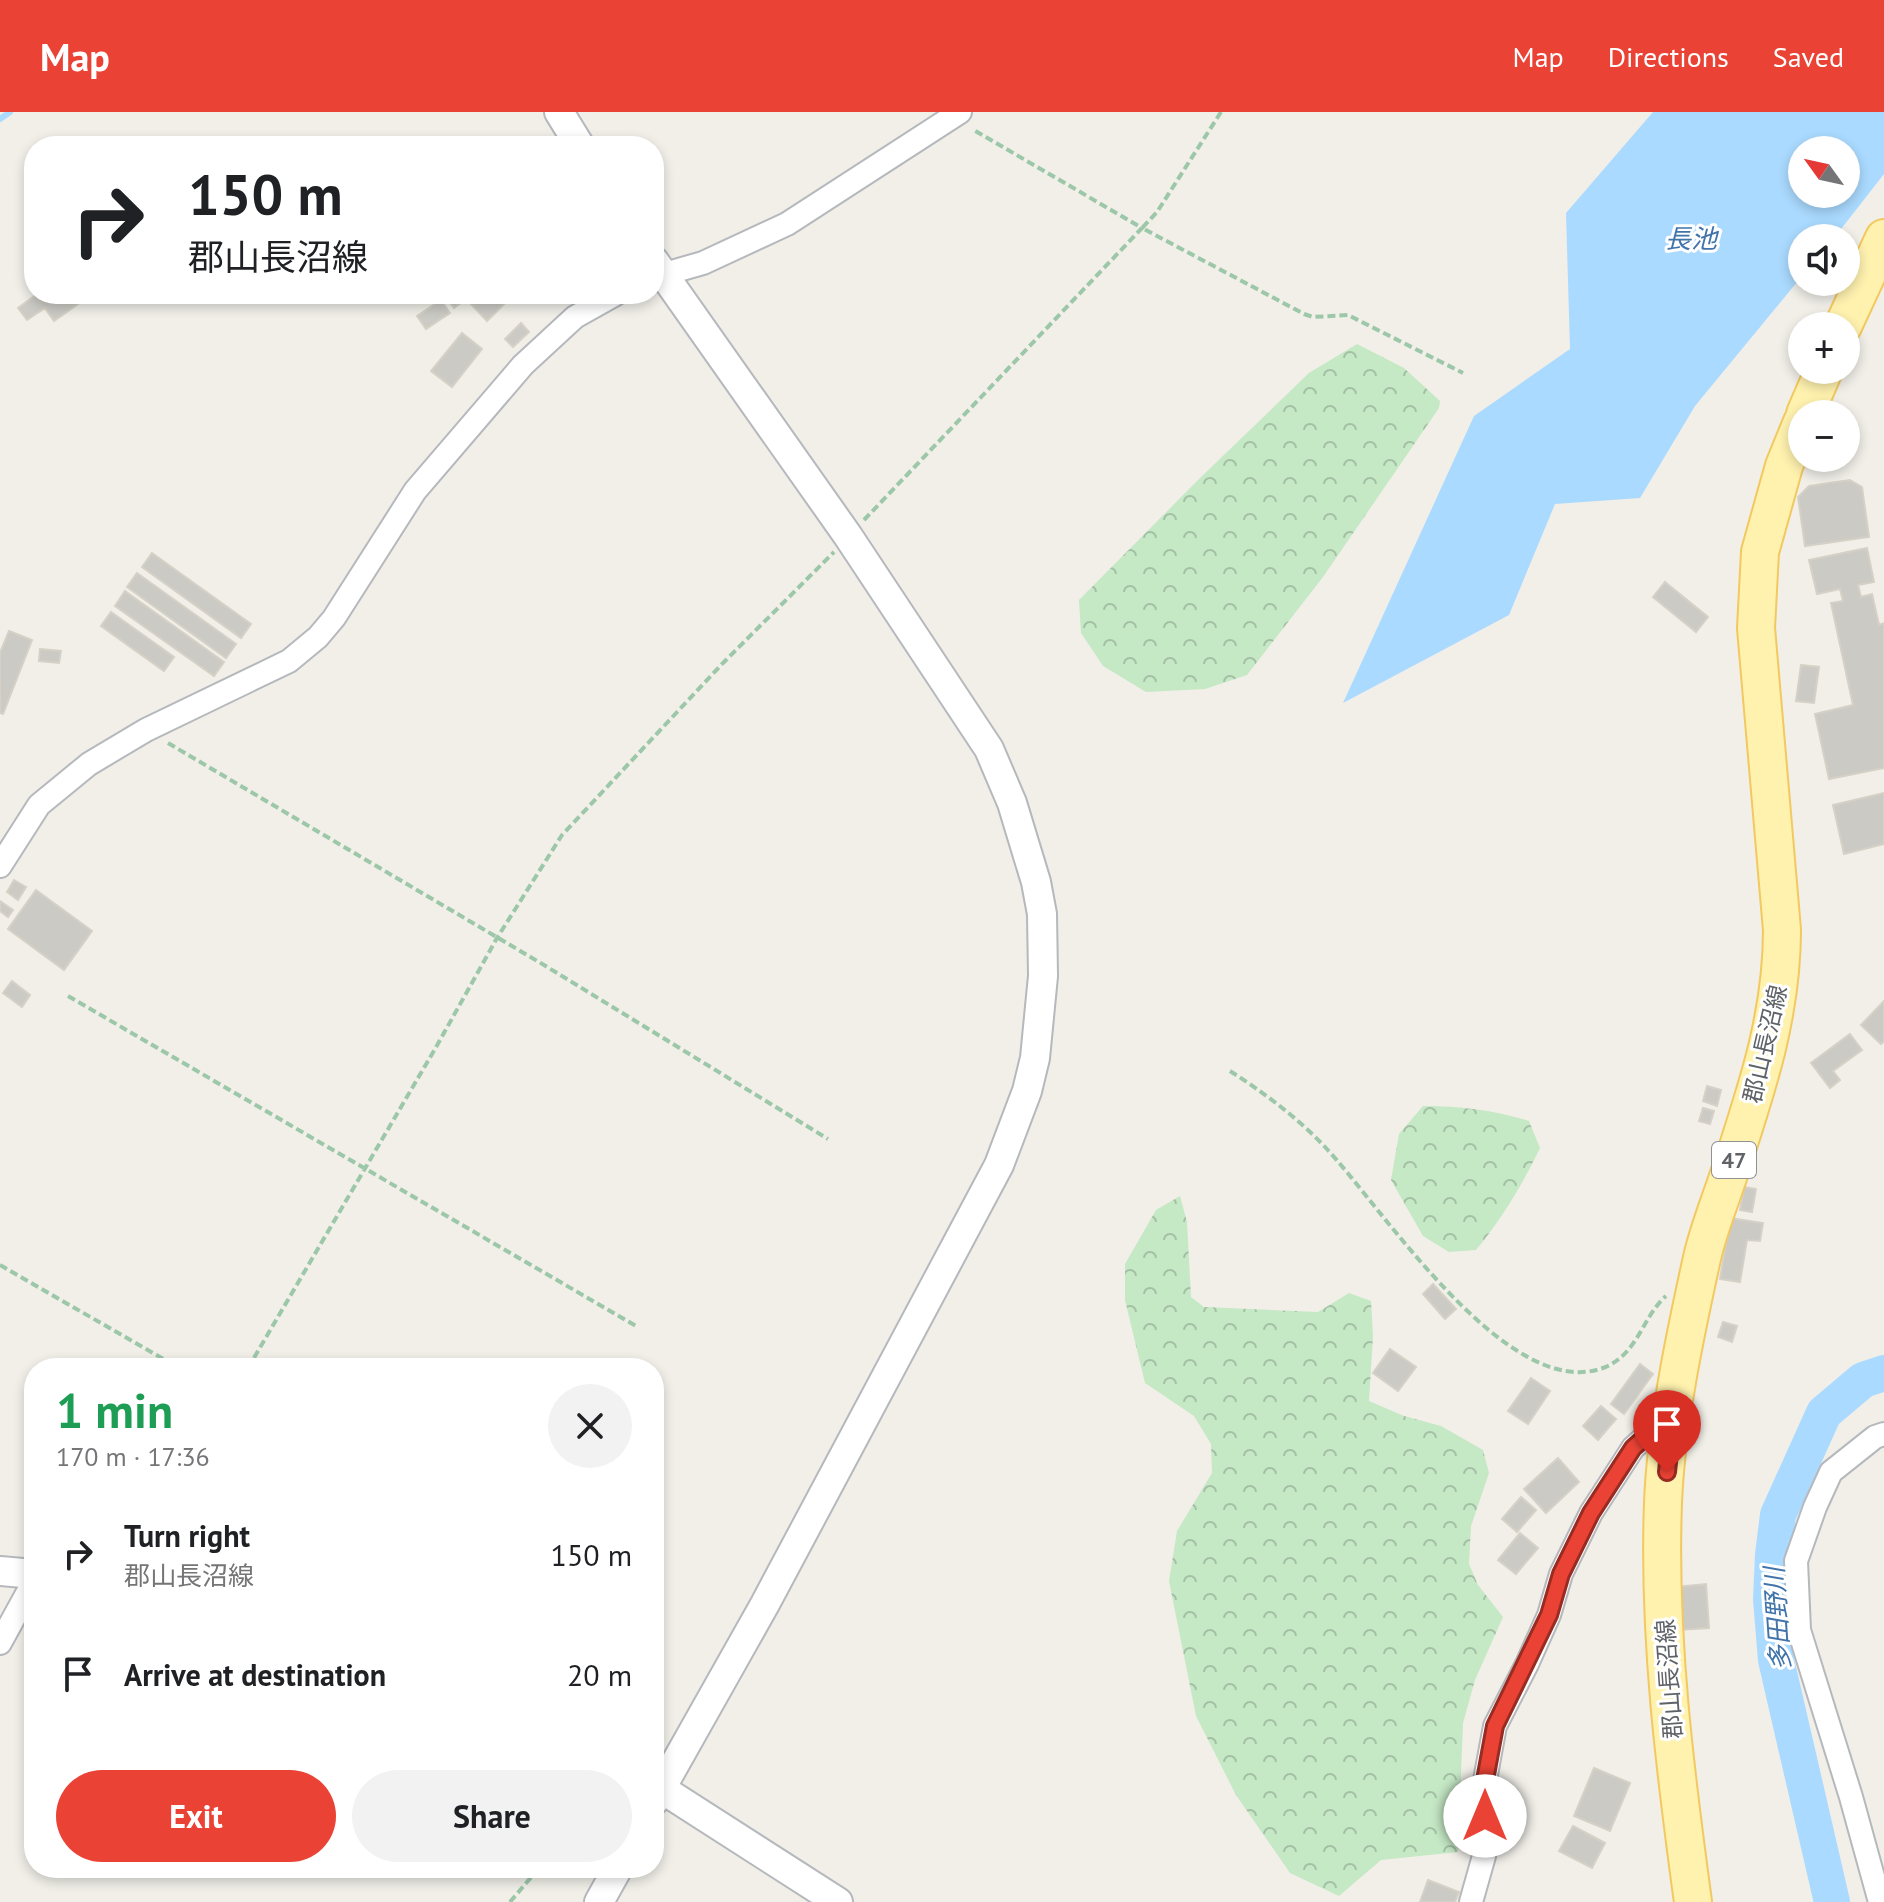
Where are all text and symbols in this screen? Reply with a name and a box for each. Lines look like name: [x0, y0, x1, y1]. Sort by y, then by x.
text: Map: [40, 32, 110, 81]
text: Map: [1513, 38, 1564, 75]
text: Directions: [1608, 38, 1729, 75]
text: Saved: [1773, 38, 1844, 75]
north arrow: [1788, 136, 1860, 208]
map controls: [1788, 136, 1860, 472]
text: 150 m: [188, 158, 343, 230]
icon: right: [56, 168, 160, 272]
water label: 長池: [1665, 222, 1720, 255]
button: sound: [1788, 224, 1860, 296]
text: 郡山長沼線: [188, 233, 368, 280]
button: +: [1788, 312, 1860, 384]
button: −: [1788, 400, 1860, 472]
street label: 郡山長沼線: [1736, 982, 1794, 1106]
road number: 47: [1712, 1142, 1756, 1178]
text: 1 min: [56, 1379, 173, 1441]
button: close: [548, 1384, 632, 1468]
pin: [1633, 1390, 1701, 1472]
icon: arrive: [1645, 1402, 1689, 1446]
text: 170 m · 17:36: [56, 1440, 210, 1473]
text: Turn right: [124, 1516, 250, 1555]
icon: right: [56, 1532, 100, 1576]
text: 150 m: [551, 1535, 632, 1574]
text: 郡山長沼線: [124, 1559, 254, 1592]
water label: 多田野川: [1757, 1563, 1797, 1672]
street label: 郡山長沼線: [1649, 1618, 1689, 1740]
icon: arrive: [56, 1652, 100, 1696]
text: Arrive at destination: [124, 1655, 386, 1694]
text: 20 m: [567, 1655, 632, 1694]
button: Exit: [56, 1770, 336, 1862]
button: Share: [352, 1770, 632, 1862]
position arrow: [1443, 1774, 1527, 1858]

